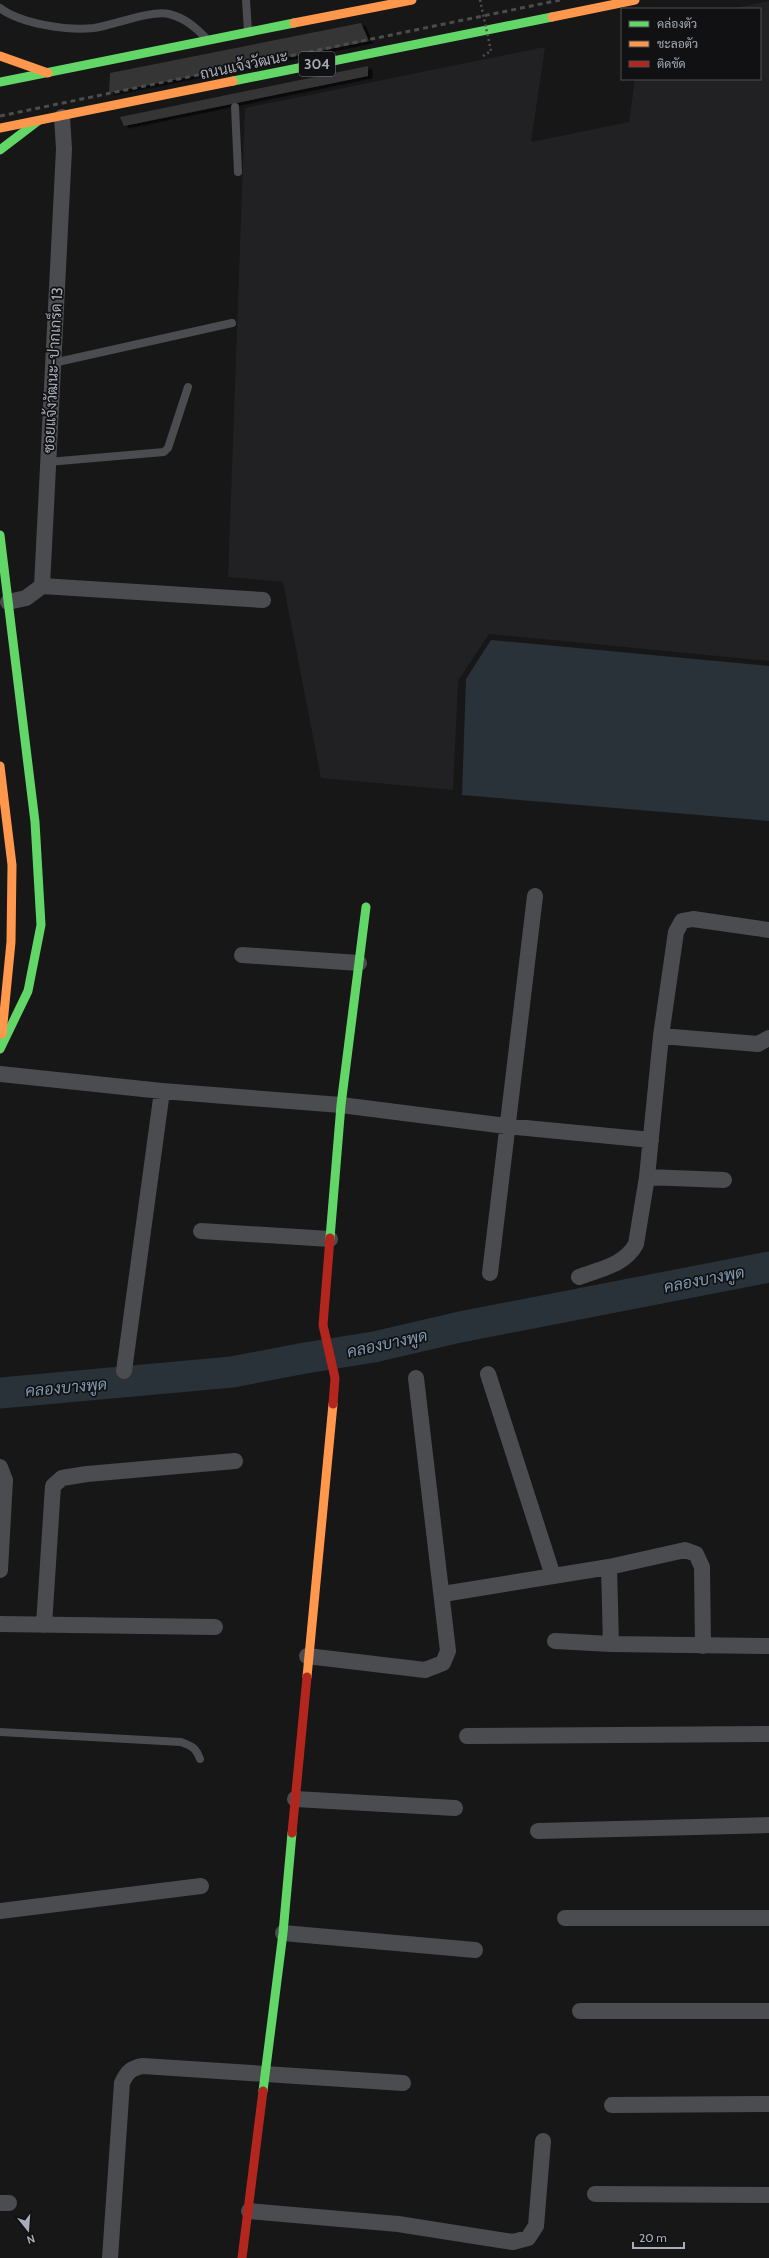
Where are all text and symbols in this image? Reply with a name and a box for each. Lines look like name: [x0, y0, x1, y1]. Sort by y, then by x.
legend: [621, 8, 761, 80]
text: คล่องตัว: [657, 16, 697, 31]
text: ชะลอตัว: [657, 36, 698, 51]
street label: ถนนแจ้งวัฒนะ: [198, 46, 290, 83]
road number: 304: [299, 52, 335, 76]
text: ติดขัด: [657, 56, 686, 71]
street label: ซอยแจ้งวัฒนะ-ปากเกร็ด 13: [38, 286, 66, 453]
water label: คลองบางพูด: [662, 1262, 746, 1299]
water label: คลองบางพูด: [345, 1326, 430, 1363]
water label: คลองบางพูด: [24, 1374, 108, 1403]
north arrow: [8, 2210, 48, 2250]
scale bar: [633, 2224, 684, 2250]
text: 20 m: [639, 2230, 667, 2245]
text: N: [25, 2232, 37, 2247]

